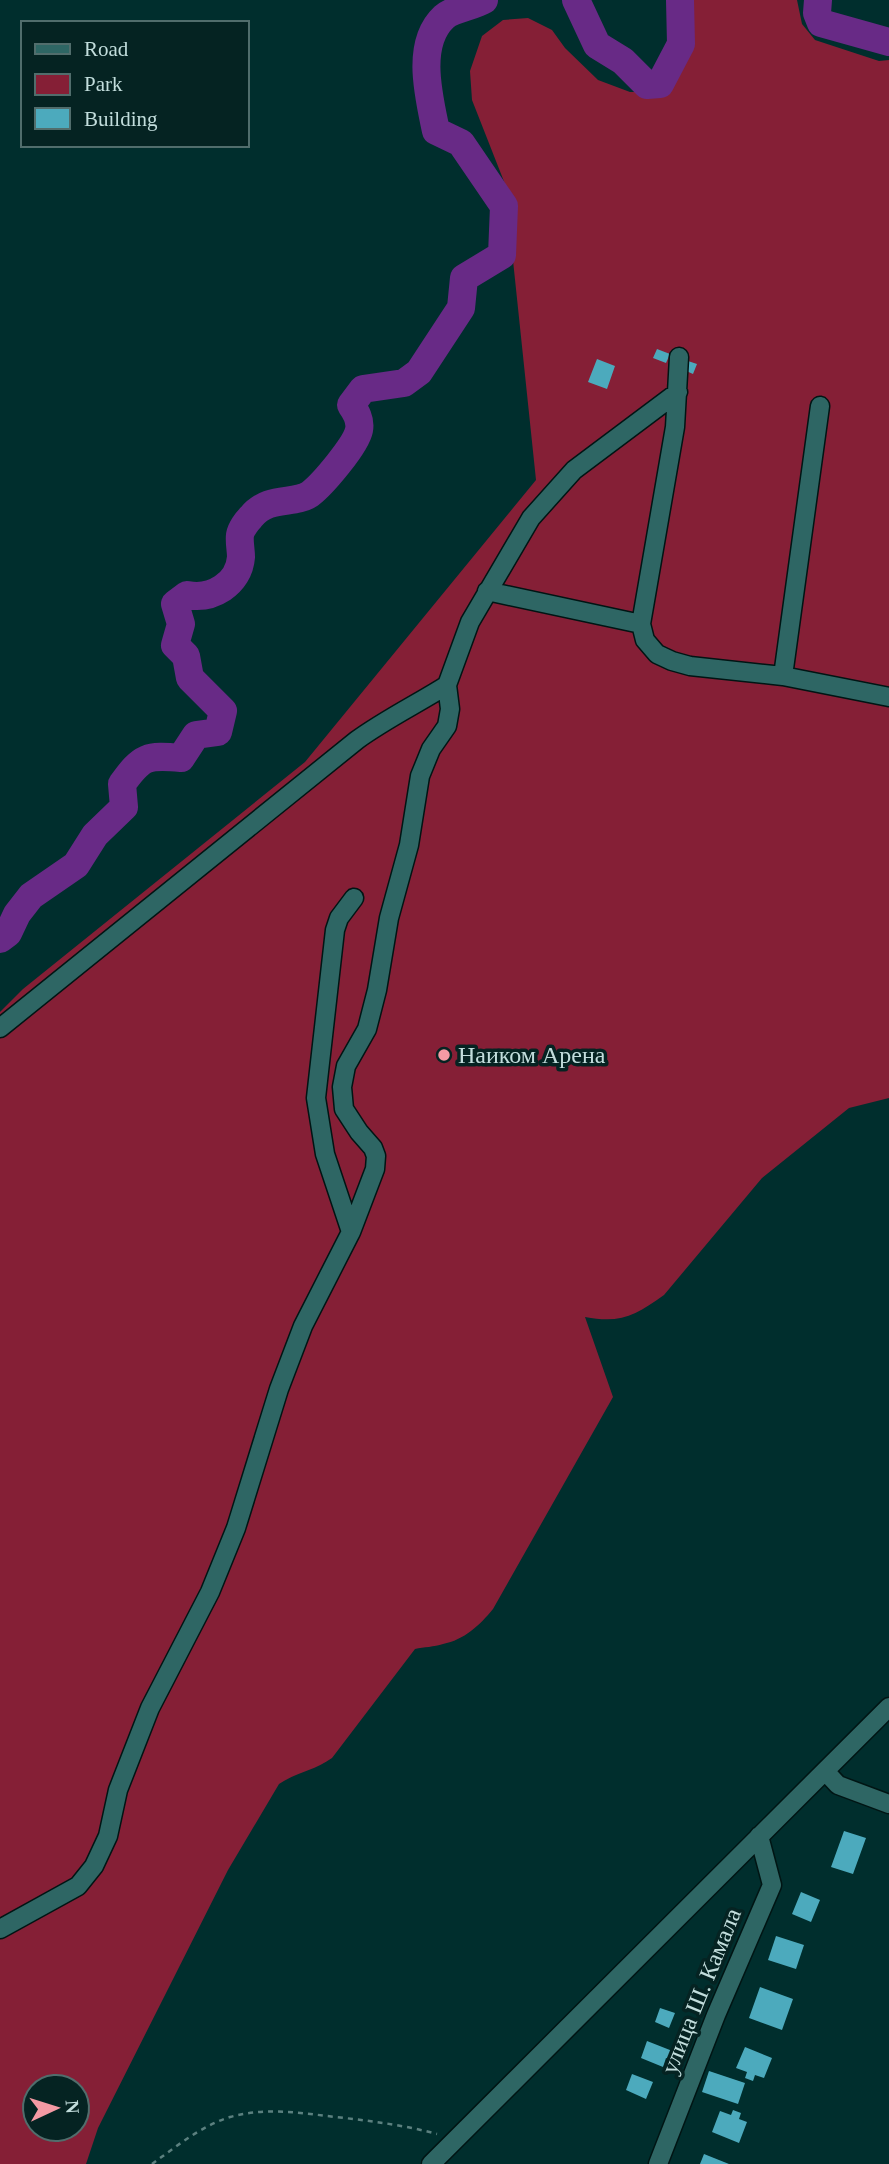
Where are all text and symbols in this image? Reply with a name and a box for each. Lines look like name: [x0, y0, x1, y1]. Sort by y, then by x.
legend: [21, 21, 248, 147]
text: Road: [84, 37, 129, 61]
text: Park: [84, 72, 123, 96]
text: Building: [84, 107, 158, 131]
place label: Наиком Арена: [458, 1042, 606, 1068]
marker: Наиком Арена: [436, 1047, 452, 1063]
street label: улица Ш. Камала: [656, 1904, 746, 2078]
north arrow: [21, 2073, 91, 2143]
text: N: [62, 2099, 83, 2115]

